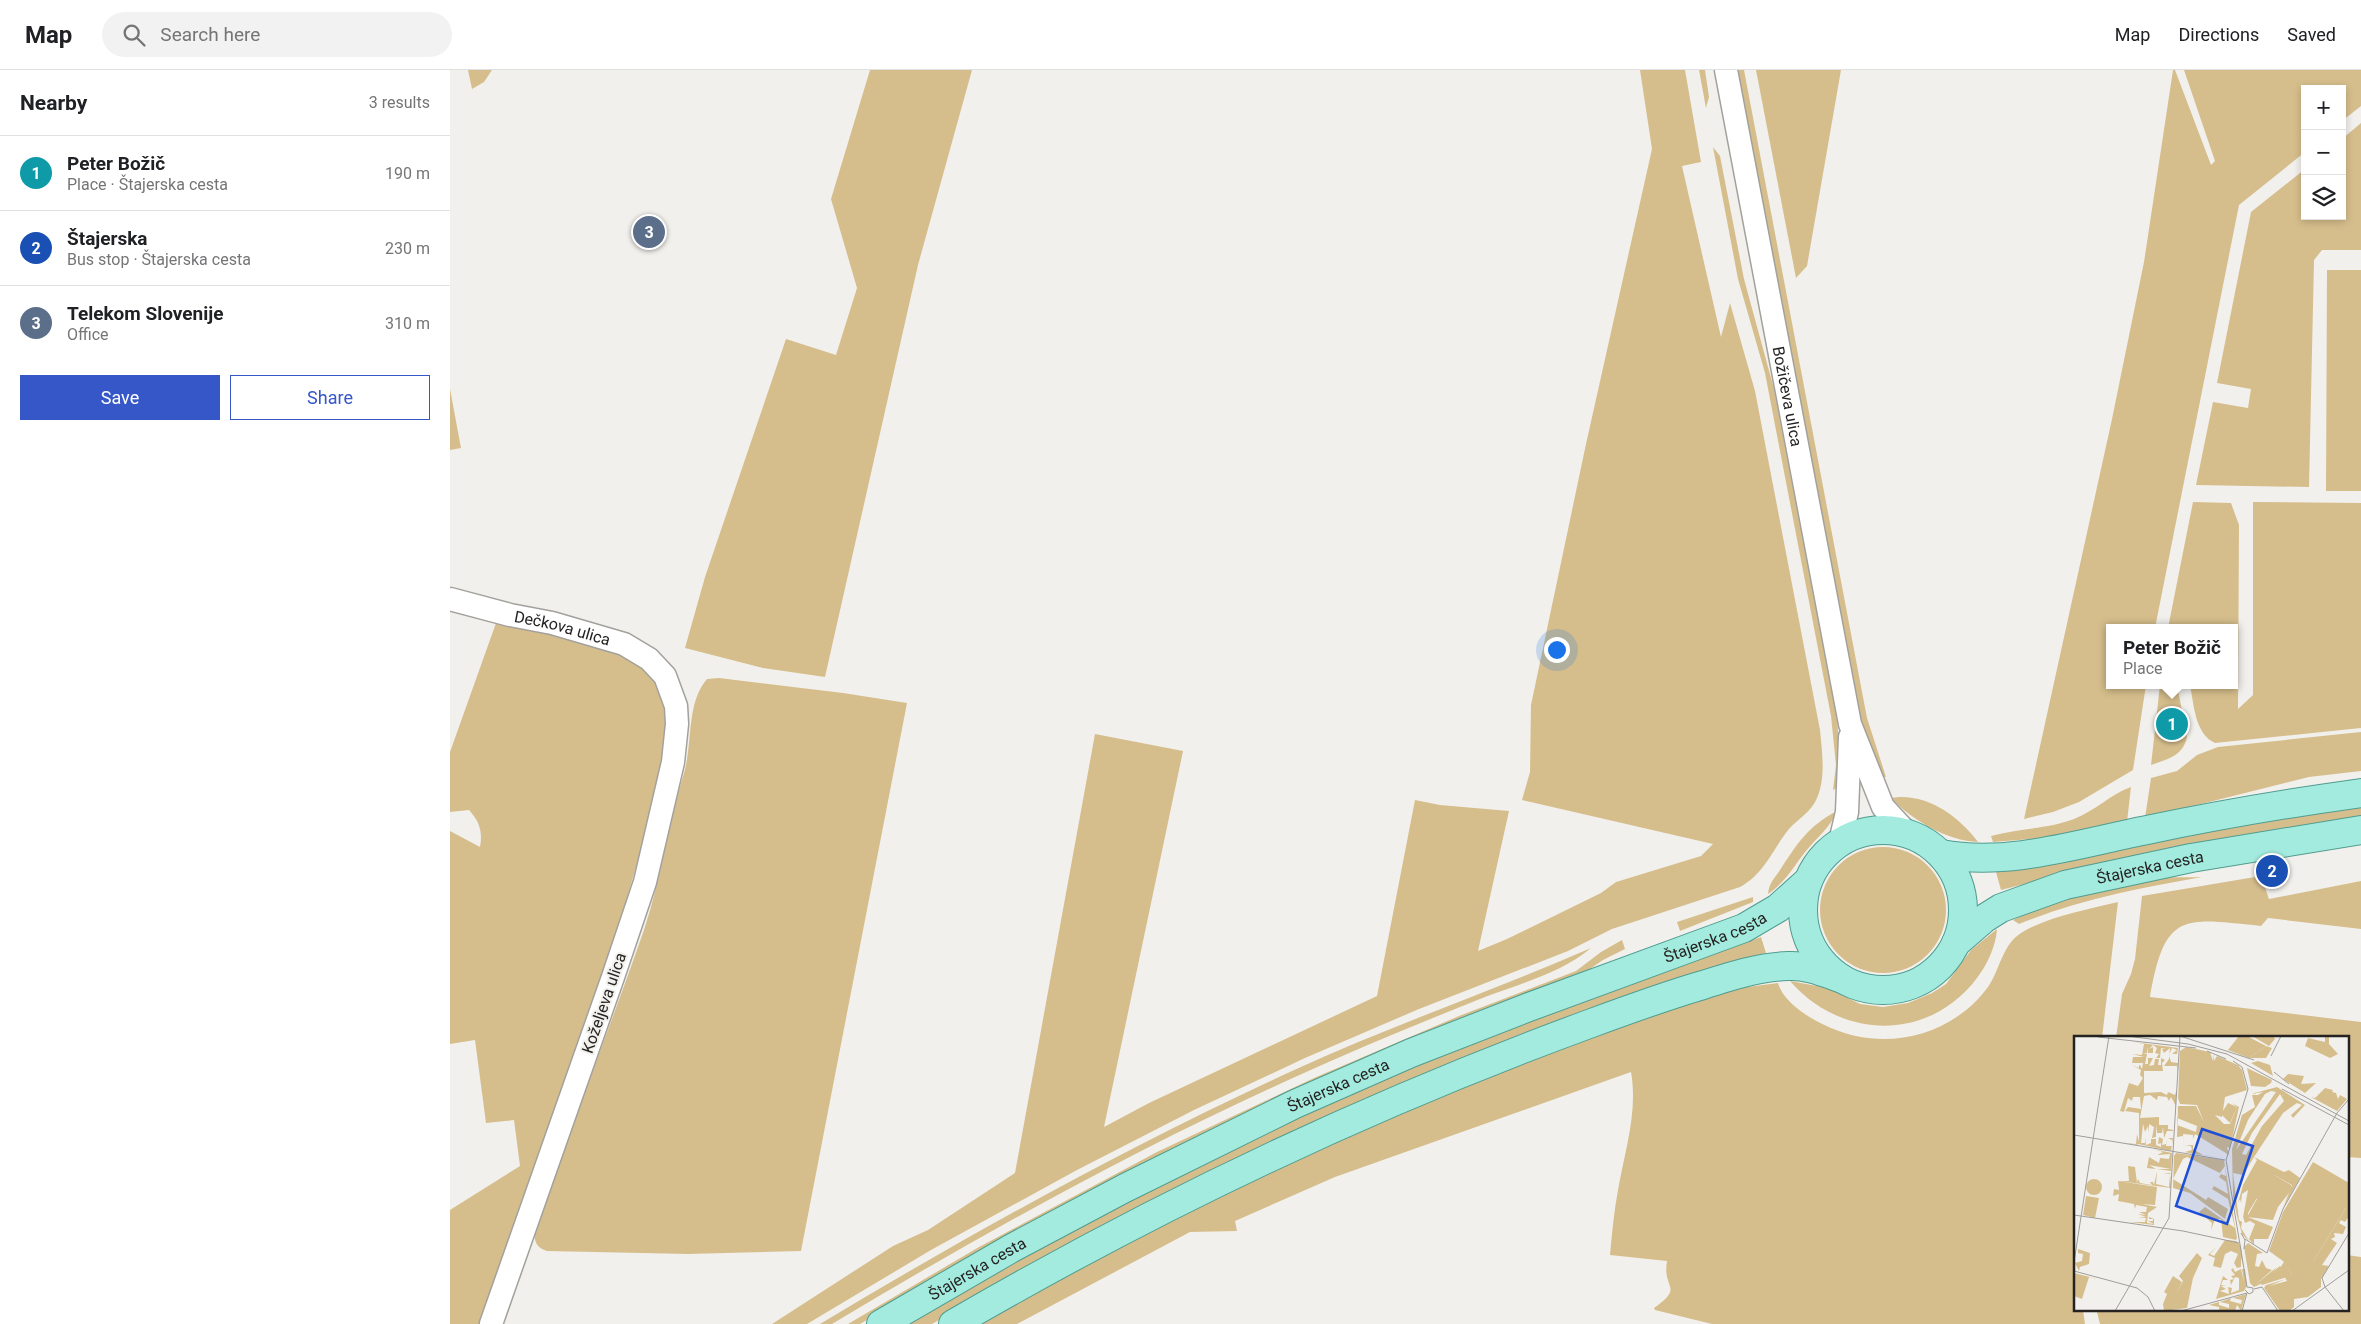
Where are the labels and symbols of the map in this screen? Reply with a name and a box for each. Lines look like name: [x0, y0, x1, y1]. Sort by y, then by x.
pin: 3: [633, 213, 665, 251]
street label: Božičeva ulica: [1769, 345, 1807, 448]
street label: Dečkova ulica: [513, 607, 613, 649]
your location: [1544, 637, 1570, 663]
pin: 1: [2156, 705, 2188, 743]
street label: Štajerska cesta: [2094, 847, 2205, 888]
pin: 2: [2256, 852, 2288, 890]
street label: Štajerska cesta: [1661, 908, 1770, 966]
street label: Koželjeva ulica: [578, 950, 630, 1056]
inset map: [2074, 1036, 2348, 1312]
street label: Štajerska cesta: [1283, 1054, 1392, 1116]
street label: Štajerska cesta: [924, 1233, 1029, 1304]

